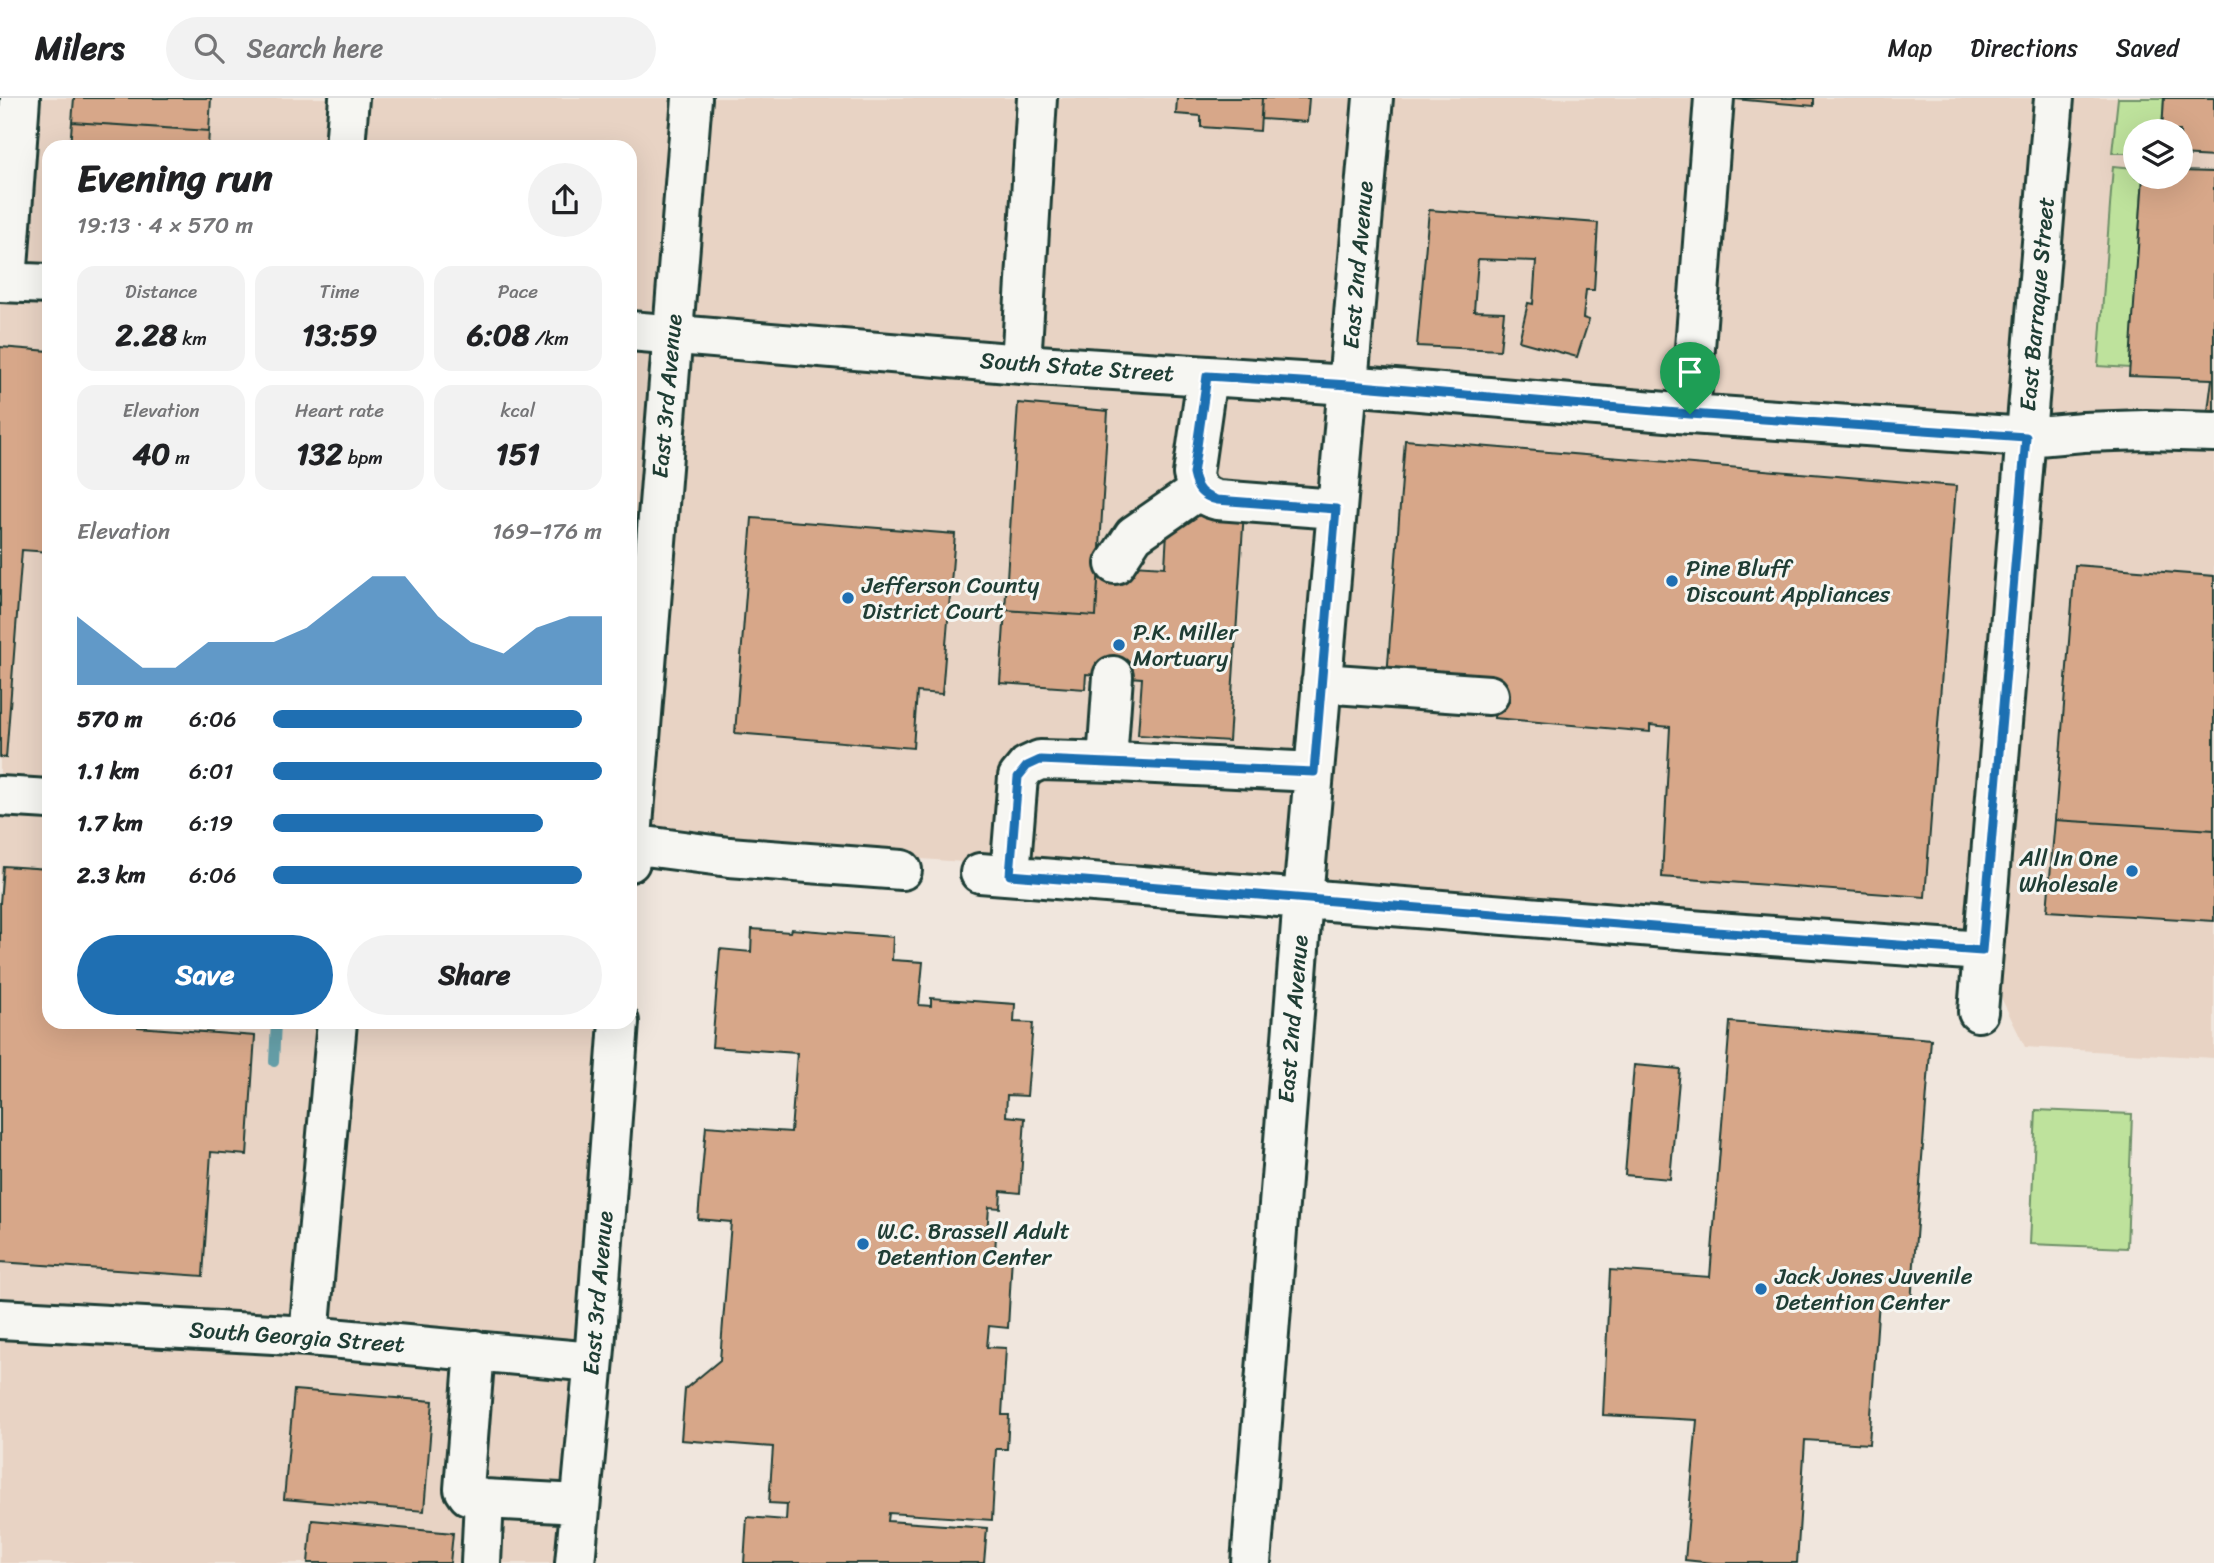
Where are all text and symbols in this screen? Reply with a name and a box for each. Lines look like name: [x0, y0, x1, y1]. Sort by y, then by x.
search box: [166, 17, 656, 80]
text: Milers: [35, 19, 124, 77]
text: Search here: [246, 25, 383, 71]
text: Map: [1888, 27, 1932, 69]
text: Directions: [1970, 27, 2078, 69]
text: Saved: [2116, 27, 2179, 69]
icon: search: [190, 29, 228, 67]
map controls: [2123, 119, 2193, 189]
button: layers: [2123, 119, 2193, 189]
text: Evening run: [77, 145, 273, 212]
button: share: [528, 163, 602, 237]
street label: East 2nd Avenue: [1330, 179, 1386, 351]
street label: East Barraque Street: [2007, 195, 2067, 413]
text: 19:13 · 4 × 570 m: [77, 205, 253, 246]
text: Distance: [125, 275, 197, 308]
text: Time: [319, 275, 360, 308]
text: Pace: [498, 275, 538, 308]
text: 2.28: [115, 308, 177, 362]
text: 13:59: [302, 308, 377, 362]
text: 6:08: [467, 308, 530, 362]
street label: East 3rd Avenue: [639, 312, 695, 480]
text: km: [177, 322, 207, 355]
text: /km: [530, 322, 569, 355]
street label: South State Street: [979, 340, 1175, 394]
pin: [1660, 342, 1720, 414]
icon: arrive: [1671, 353, 1709, 391]
text: Elevation: [123, 394, 200, 427]
text: Heart rate: [295, 394, 384, 427]
text: kcal: [501, 394, 535, 427]
text: 40: [133, 427, 170, 481]
text: 132: [296, 427, 343, 481]
text: 151: [496, 427, 540, 481]
text: m: [170, 441, 190, 474]
text: bpm: [343, 441, 383, 474]
text: Elevation: [77, 511, 170, 552]
text: 169–176 m: [492, 511, 602, 552]
place label: Pine Bluff Discount Appliances: [1686, 548, 1890, 615]
place label: Jefferson County District Court: [861, 565, 1039, 632]
marker: Pine Bluff Discount Appliances: [1664, 573, 1680, 589]
marker: Jefferson County District Court: [840, 590, 856, 606]
place label: P.K. Miller Mortuary: [1133, 612, 1239, 679]
marker: P.K. Miller Mortuary: [1111, 637, 1127, 653]
text: 570 m: [77, 699, 142, 740]
text: 6:06: [189, 699, 237, 740]
text: 1.1 km: [77, 751, 140, 792]
text: 6:01: [189, 751, 233, 792]
text: 1.7 km: [77, 803, 143, 844]
text: 6:19: [189, 803, 233, 844]
place label: All In One Wholesale: [2018, 838, 2118, 905]
text: 2.3 km: [77, 855, 146, 896]
text: 6:06: [189, 855, 237, 896]
marker: All In One Wholesale: [2124, 863, 2140, 879]
street label: East 2nd Avenue: [1265, 933, 1321, 1105]
button: Save: [77, 935, 333, 1015]
button: Share: [347, 935, 602, 1015]
street label: East 3rd Avenue: [570, 1209, 626, 1377]
place label: W.C. Brassell Adult Detention Center: [877, 1211, 1070, 1278]
marker: W.C. Brassell Adult Detention Center: [855, 1236, 871, 1252]
place label: Jack Jones Juvenile Detention Center: [1774, 1256, 1973, 1323]
marker: Jack Jones Juvenile Detention Center: [1753, 1281, 1769, 1297]
street label: South Georgia Street: [188, 1309, 406, 1365]

